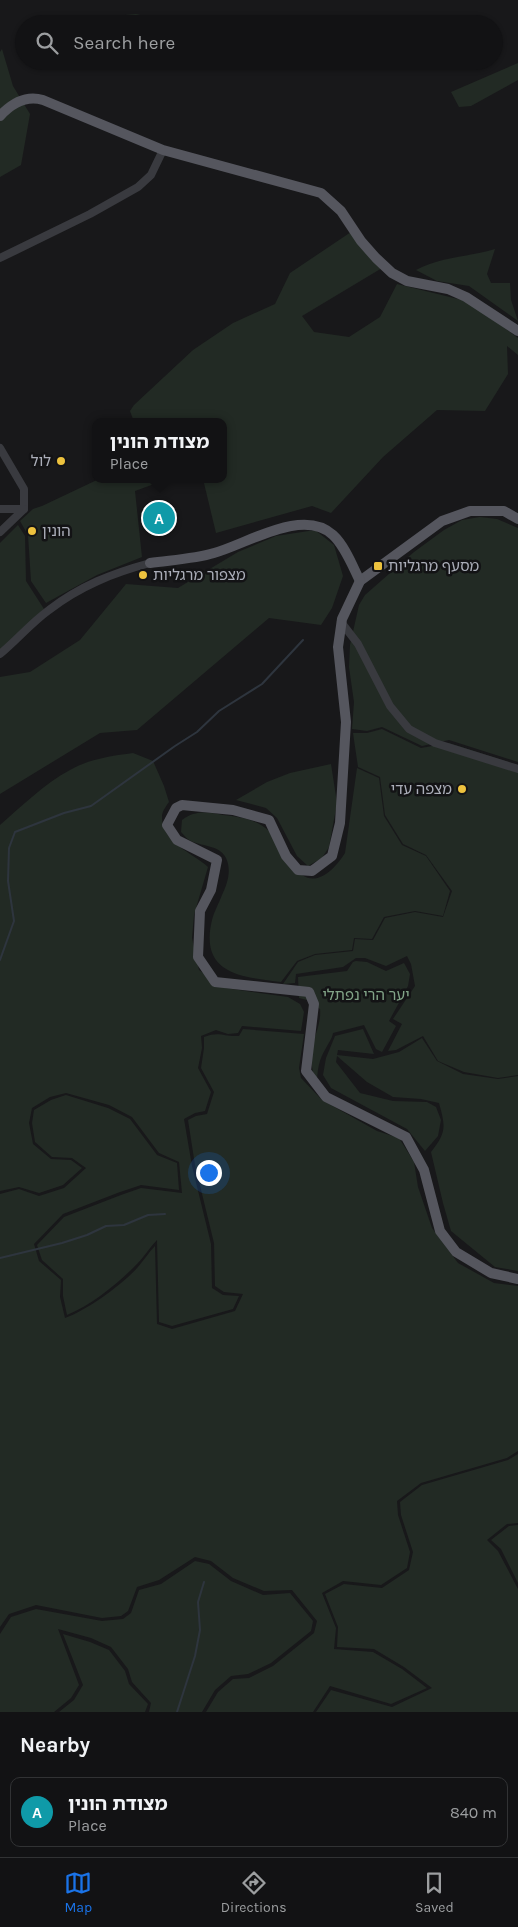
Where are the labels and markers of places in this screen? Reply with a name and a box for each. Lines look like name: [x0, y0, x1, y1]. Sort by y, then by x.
place label: לול: [31, 452, 51, 470]
marker: לול: [55, 455, 67, 467]
pin: A: [143, 499, 175, 537]
place label: הונין: [42, 522, 71, 540]
marker: הונין: [26, 525, 38, 537]
place label: מסעף מרגליות: [388, 557, 479, 575]
marker: מסעף מרגליות: [372, 560, 384, 572]
place label: מצפור מרגליות: [153, 566, 246, 584]
marker: מצפור מרגליות: [137, 569, 149, 581]
place label: מצפה עדי: [391, 780, 452, 798]
marker: מצפה עדי: [456, 783, 468, 795]

